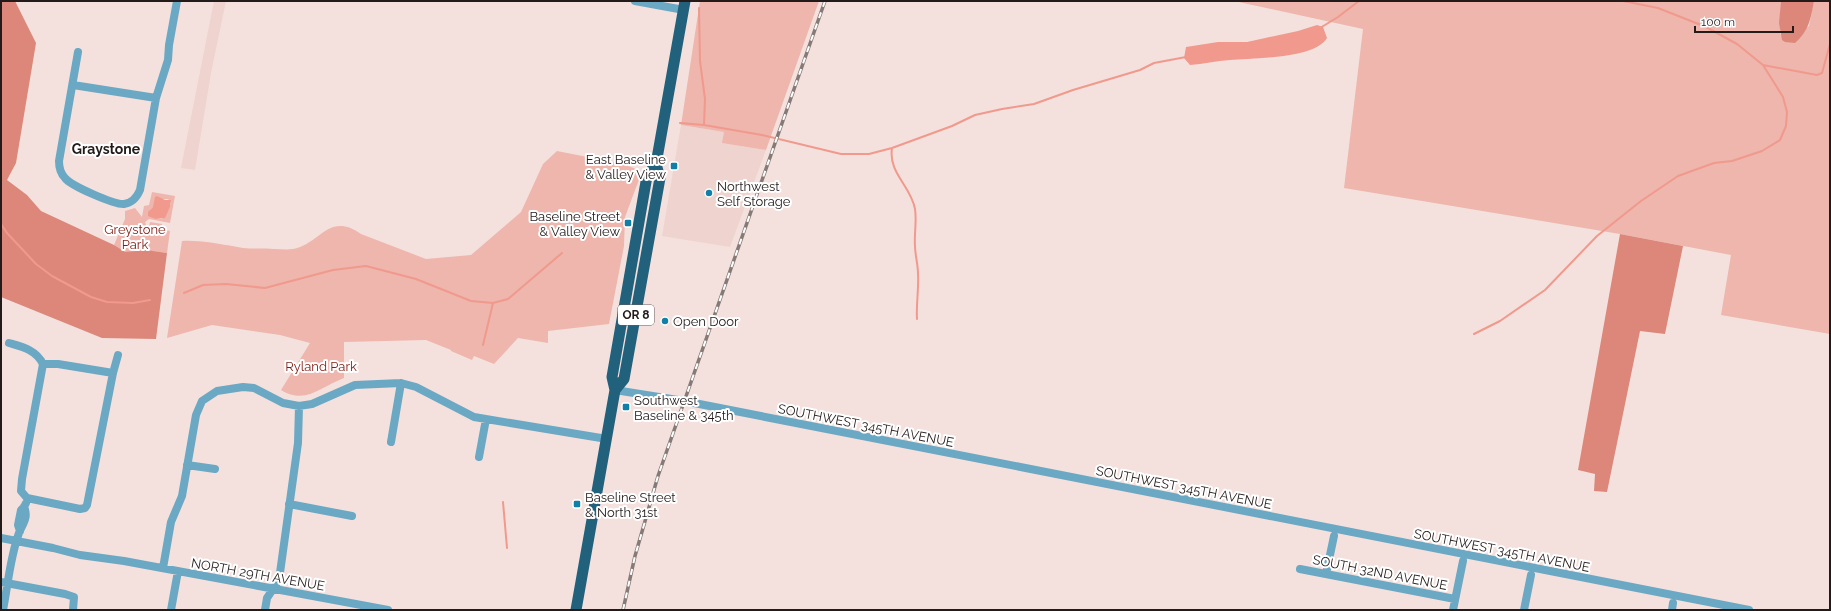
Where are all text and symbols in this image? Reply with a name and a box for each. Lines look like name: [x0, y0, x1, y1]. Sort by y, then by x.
scale bar: [1695, 8, 1793, 34]
text: 100 m: [1701, 15, 1735, 29]
district label: Graystone: [72, 141, 141, 157]
place label: East Baseline & Valley View: [585, 152, 666, 182]
marker: East Baseline & Valley View: [669, 161, 679, 171]
place label: Northwest Self Storage: [717, 179, 791, 209]
marker: Northwest Self Storage: [704, 188, 714, 198]
place label: Baseline Street & Valley View: [529, 209, 621, 239]
marker: Baseline Street & Valley View: [623, 218, 633, 228]
park label: Greystone Park: [104, 222, 166, 252]
road number: OR 8: [618, 305, 654, 325]
place label: Open Door: [673, 314, 739, 329]
marker: Open Door: [660, 316, 670, 326]
park label: Ryland Park: [285, 359, 357, 374]
place label: Southwest Baseline & 345th: [634, 393, 734, 423]
street label: SOUTHWEST 345TH AVENUE: [777, 401, 955, 450]
marker: Southwest Baseline & 345th: [621, 402, 631, 412]
street label: SOUTHWEST 345TH AVENUE: [1095, 463, 1273, 512]
place label: Baseline Street & North 31st: [585, 490, 676, 520]
marker: Baseline Street & North 31st: [572, 499, 582, 509]
street label: SOUTHWEST 345TH AVENUE: [1413, 526, 1591, 575]
street label: SOUTH 32ND AVENUE: [1311, 552, 1449, 593]
street label: NORTH 29TH AVENUE: [190, 555, 326, 594]

